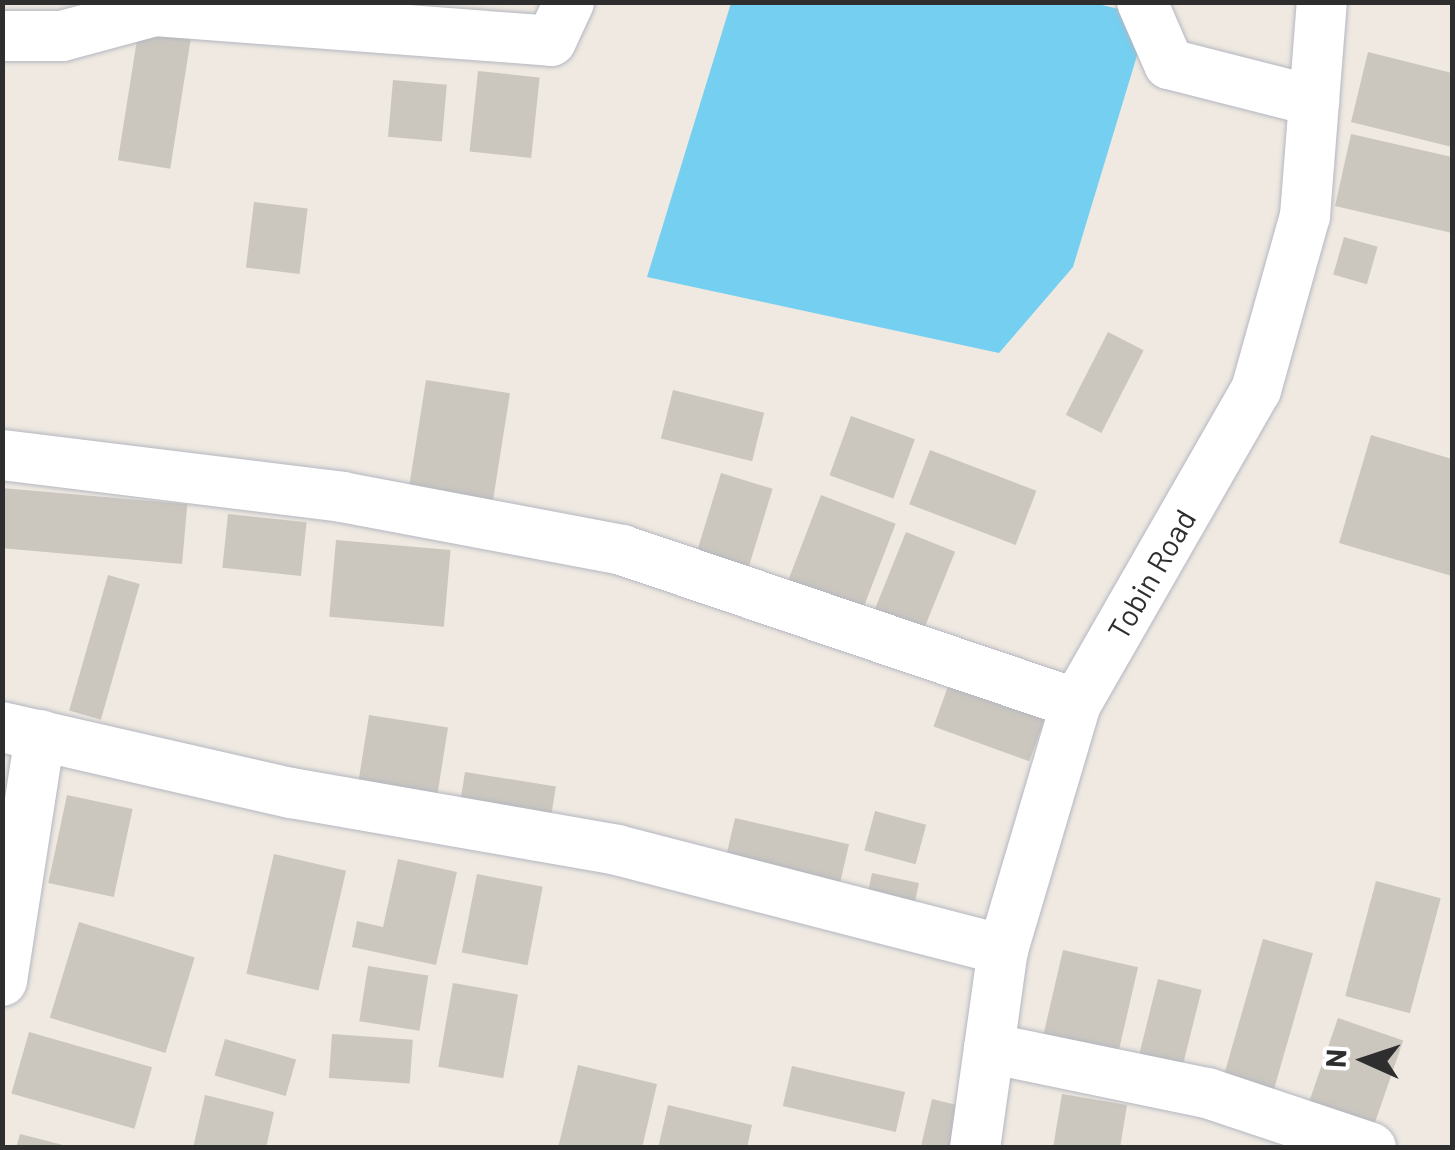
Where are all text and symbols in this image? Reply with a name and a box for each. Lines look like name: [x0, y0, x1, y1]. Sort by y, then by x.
street label: Tobin Road: [1099, 503, 1203, 645]
north arrow: [1315, 1010, 1415, 1110]
text: N: [1318, 1048, 1353, 1069]

